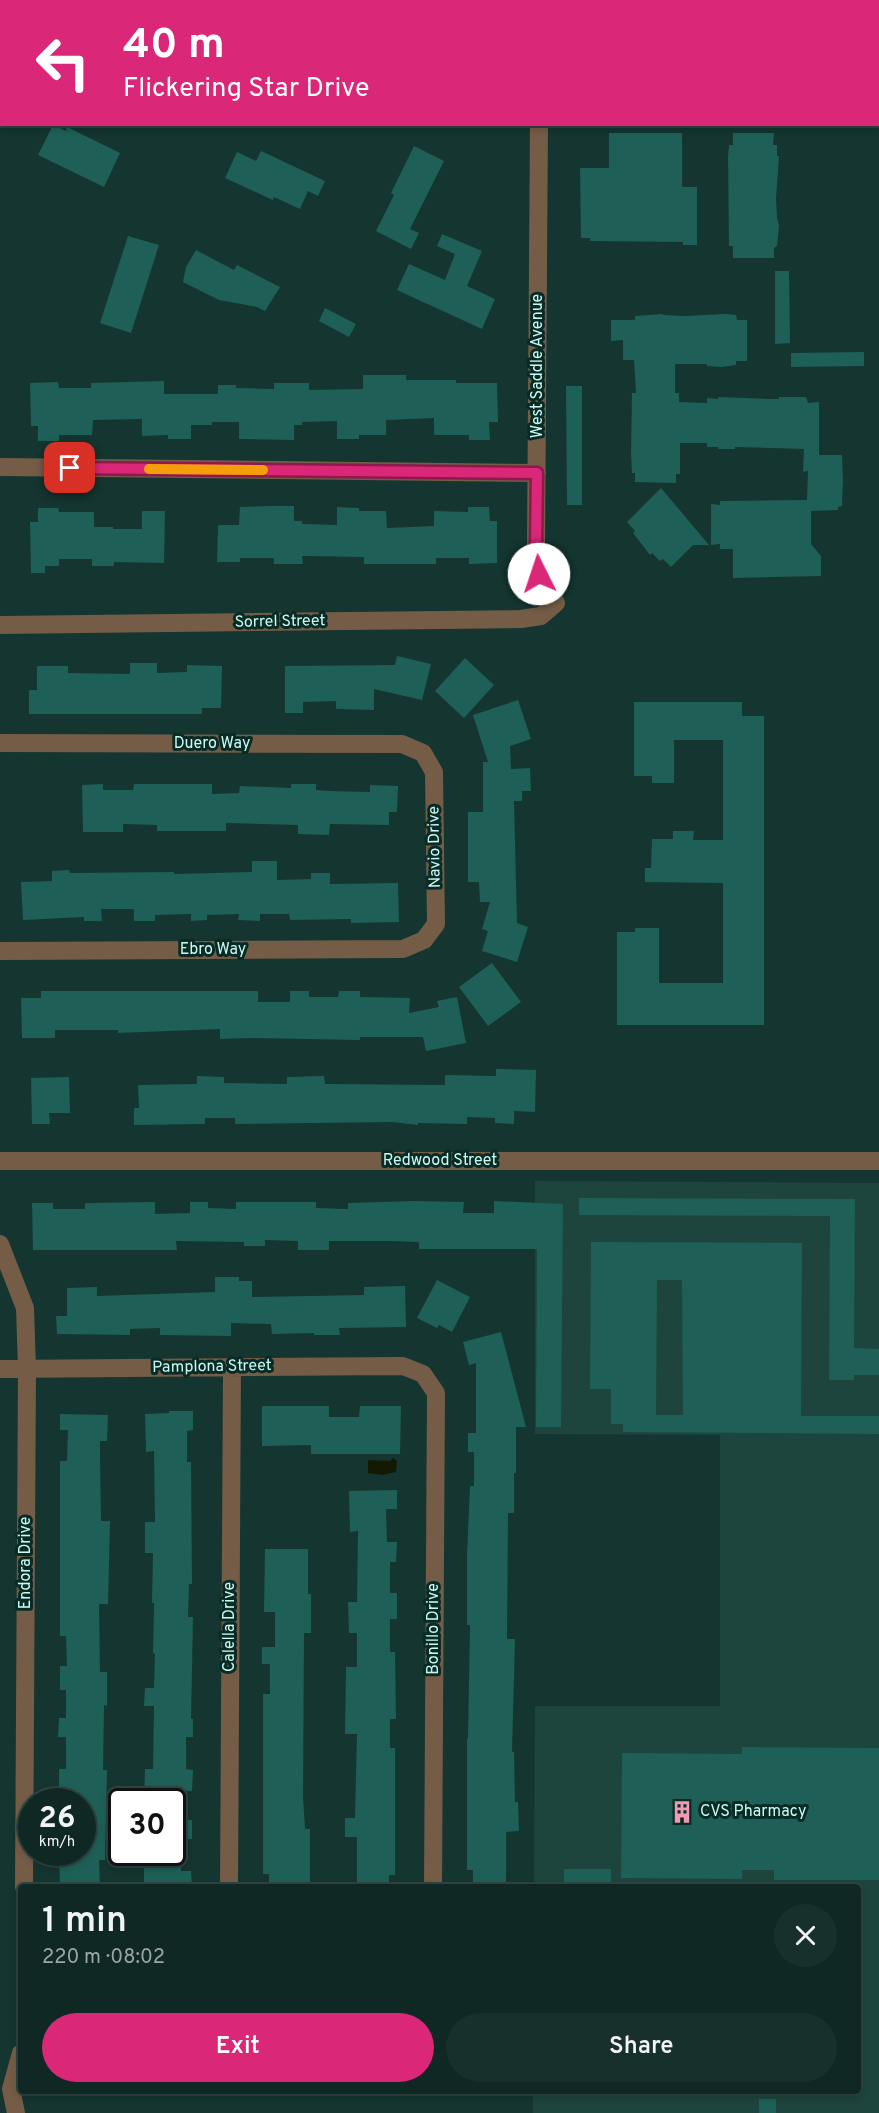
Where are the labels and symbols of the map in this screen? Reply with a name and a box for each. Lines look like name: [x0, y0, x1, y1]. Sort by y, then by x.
street label: West Saddle Avenue: [528, 294, 548, 438]
pin: [44, 442, 95, 493]
position arrow: [507, 542, 571, 606]
street label: Sorrel Street: [234, 611, 326, 633]
street label: Duero Way: [174, 734, 250, 754]
street label: Navio Drive: [424, 806, 446, 888]
street label: Ebro Way: [180, 940, 246, 960]
street label: Redwood Street: [383, 1151, 497, 1171]
street label: Pamplona Street: [152, 1356, 272, 1378]
street label: Endora Drive: [16, 1517, 36, 1609]
street label: Calella Drive: [220, 1582, 240, 1672]
street label: Bonillo Drive: [424, 1583, 444, 1675]
speed limit sign: 30: [108, 1788, 186, 1866]
building icon: CVS Pharmacy: [669, 1799, 695, 1825]
place label: CVS Pharmacy: [700, 1802, 806, 1822]

